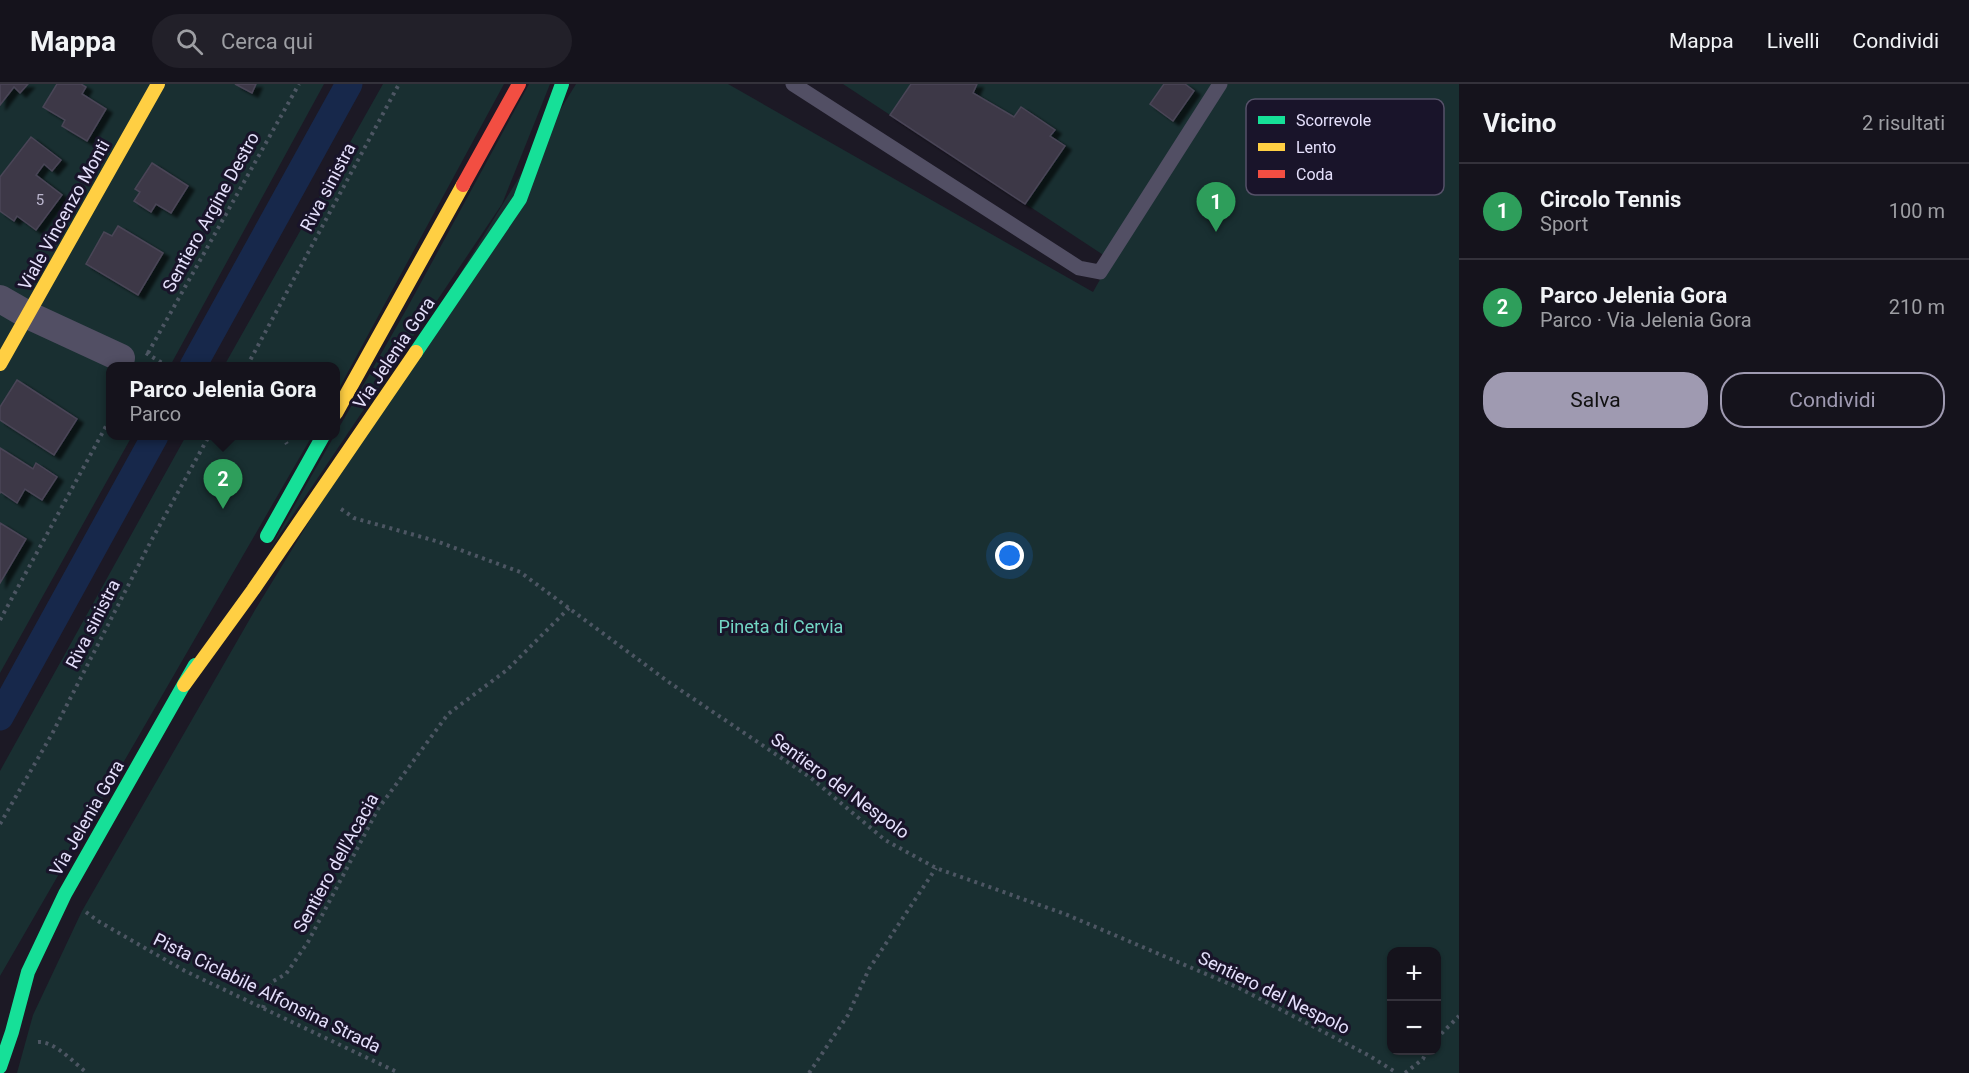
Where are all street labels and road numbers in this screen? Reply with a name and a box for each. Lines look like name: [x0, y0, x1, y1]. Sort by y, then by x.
street label: Sentiero Argine Destro: [158, 128, 263, 295]
street label: Viale Vincenzo Monti: [14, 136, 114, 294]
street label: Riva sinistra: [296, 139, 360, 235]
street label: Via Jelenia Gora: [348, 293, 439, 413]
street label: Riva sinistra: [61, 576, 124, 672]
street label: Sentiero del Nespolo: [767, 728, 914, 843]
street label: Via Jelenia Gora: [45, 756, 128, 879]
street label: Sentiero dell'Acacia: [289, 790, 382, 936]
street label: Pista Ciclabile Alfonsina Strada: [150, 928, 384, 1057]
street label: Sentiero del Nespolo: [1195, 947, 1353, 1038]

